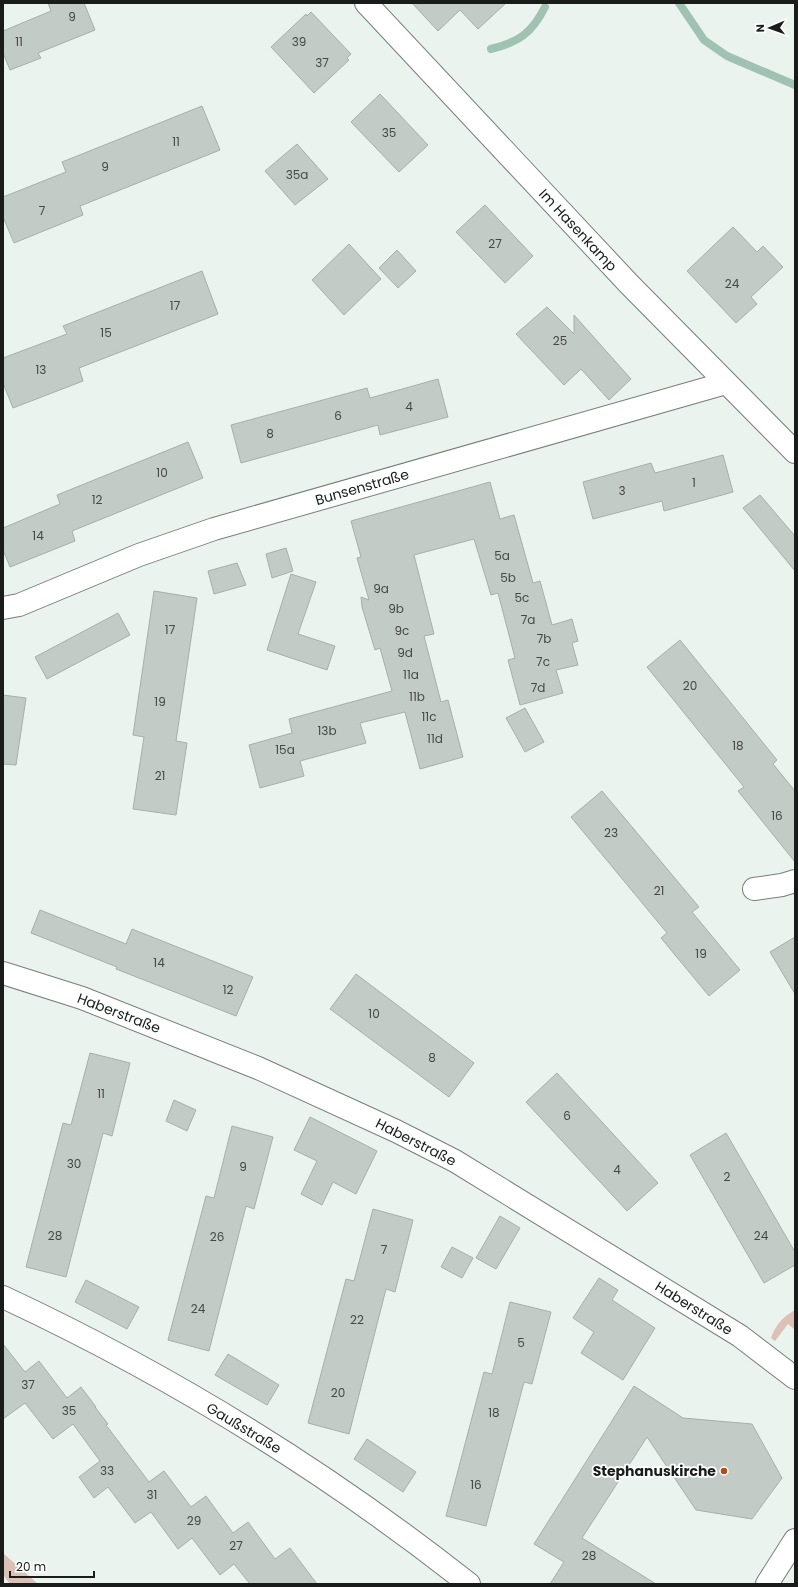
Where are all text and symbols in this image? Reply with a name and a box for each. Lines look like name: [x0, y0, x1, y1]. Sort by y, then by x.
house number: 9: [68, 8, 76, 25]
north arrow: [750, 8, 790, 48]
text: N: [752, 24, 768, 33]
house number: 11: [15, 33, 23, 50]
house number: 39: [292, 33, 306, 50]
house number: 37: [315, 54, 329, 71]
house number: 35: [382, 124, 396, 141]
house number: 11: [172, 133, 180, 150]
house number: 9: [101, 158, 109, 175]
house number: 35a: [286, 166, 308, 183]
street label: Im Hasenkamp: [534, 184, 622, 276]
house number: 7: [39, 202, 46, 219]
house number: 27: [488, 235, 502, 252]
house number: 24: [725, 275, 740, 292]
house number: 17: [170, 297, 181, 314]
house number: 15: [100, 324, 112, 341]
house number: 25: [553, 332, 567, 349]
house number: 13: [36, 361, 46, 378]
house number: 4: [405, 398, 413, 415]
house number: 6: [334, 407, 342, 424]
house number: 8: [266, 425, 274, 442]
house number: 10: [156, 464, 168, 481]
street label: Bunsenstraße: [313, 464, 412, 510]
house number: 1: [692, 474, 696, 491]
house number: 3: [618, 482, 626, 499]
house number: 12: [92, 491, 102, 508]
house number: 14: [32, 527, 44, 544]
house number: 5a: [494, 547, 510, 564]
house number: 5b: [500, 569, 516, 586]
house number: 9a: [373, 580, 389, 597]
house number: 5c: [515, 589, 529, 606]
house number: 9b: [388, 600, 404, 617]
house number: 7a: [521, 611, 535, 628]
house number: 17: [165, 621, 176, 638]
house number: 9c: [395, 622, 409, 639]
house number: 7b: [537, 630, 551, 647]
house number: 9d: [397, 644, 413, 661]
house number: 7c: [536, 653, 550, 670]
house number: 11a: [403, 666, 419, 683]
house number: 20: [683, 677, 697, 694]
house number: 7d: [531, 679, 545, 696]
house number: 11b: [409, 688, 425, 705]
house number: 19: [154, 693, 166, 710]
house number: 11c: [422, 708, 436, 725]
house number: 13b: [317, 722, 337, 739]
house number: 11d: [427, 730, 443, 747]
house number: 18: [732, 737, 744, 754]
house number: 15a: [275, 741, 295, 758]
house number: 21: [155, 767, 165, 784]
house number: 16: [771, 807, 783, 824]
house number: 23: [604, 824, 618, 841]
house number: 21: [654, 882, 664, 899]
house number: 19: [695, 945, 707, 962]
house number: 14: [153, 954, 165, 971]
house number: 12: [223, 981, 233, 998]
street label: Haberstraße: [74, 988, 164, 1038]
house number: 10: [368, 1005, 380, 1022]
house number: 8: [428, 1049, 436, 1066]
house number: 11: [97, 1085, 105, 1102]
house number: 6: [563, 1107, 571, 1124]
street label: Haberstraße: [372, 1113, 460, 1171]
house number: 30: [67, 1155, 81, 1172]
house number: 9: [239, 1158, 247, 1175]
house number: 4: [613, 1161, 621, 1178]
house number: 2: [724, 1168, 731, 1185]
house number: 28: [48, 1227, 62, 1244]
house number: 24: [754, 1227, 769, 1244]
house number: 26: [210, 1228, 224, 1245]
house number: 7: [381, 1241, 388, 1258]
street label: Haberstraße: [651, 1276, 737, 1340]
house number: 24: [191, 1300, 206, 1317]
house number: 22: [350, 1311, 364, 1328]
house number: 5: [517, 1334, 525, 1351]
house number: 37: [21, 1376, 35, 1393]
house number: 20: [331, 1384, 345, 1401]
street label: Gaußstraße: [203, 1398, 285, 1458]
house number: 35: [62, 1402, 76, 1419]
house number: 18: [488, 1404, 500, 1421]
place label: Stephanuskirche: [593, 1461, 716, 1481]
house number: 33: [100, 1462, 114, 1479]
marker: Stephanuskirche: [719, 1466, 729, 1476]
house number: 16: [470, 1476, 482, 1493]
house number: 31: [147, 1486, 157, 1503]
house number: 29: [187, 1512, 201, 1529]
house number: 27: [229, 1537, 243, 1554]
house number: 28: [582, 1547, 596, 1564]
scale bar: [10, 1553, 94, 1579]
text: 20 m: [16, 1558, 46, 1575]

